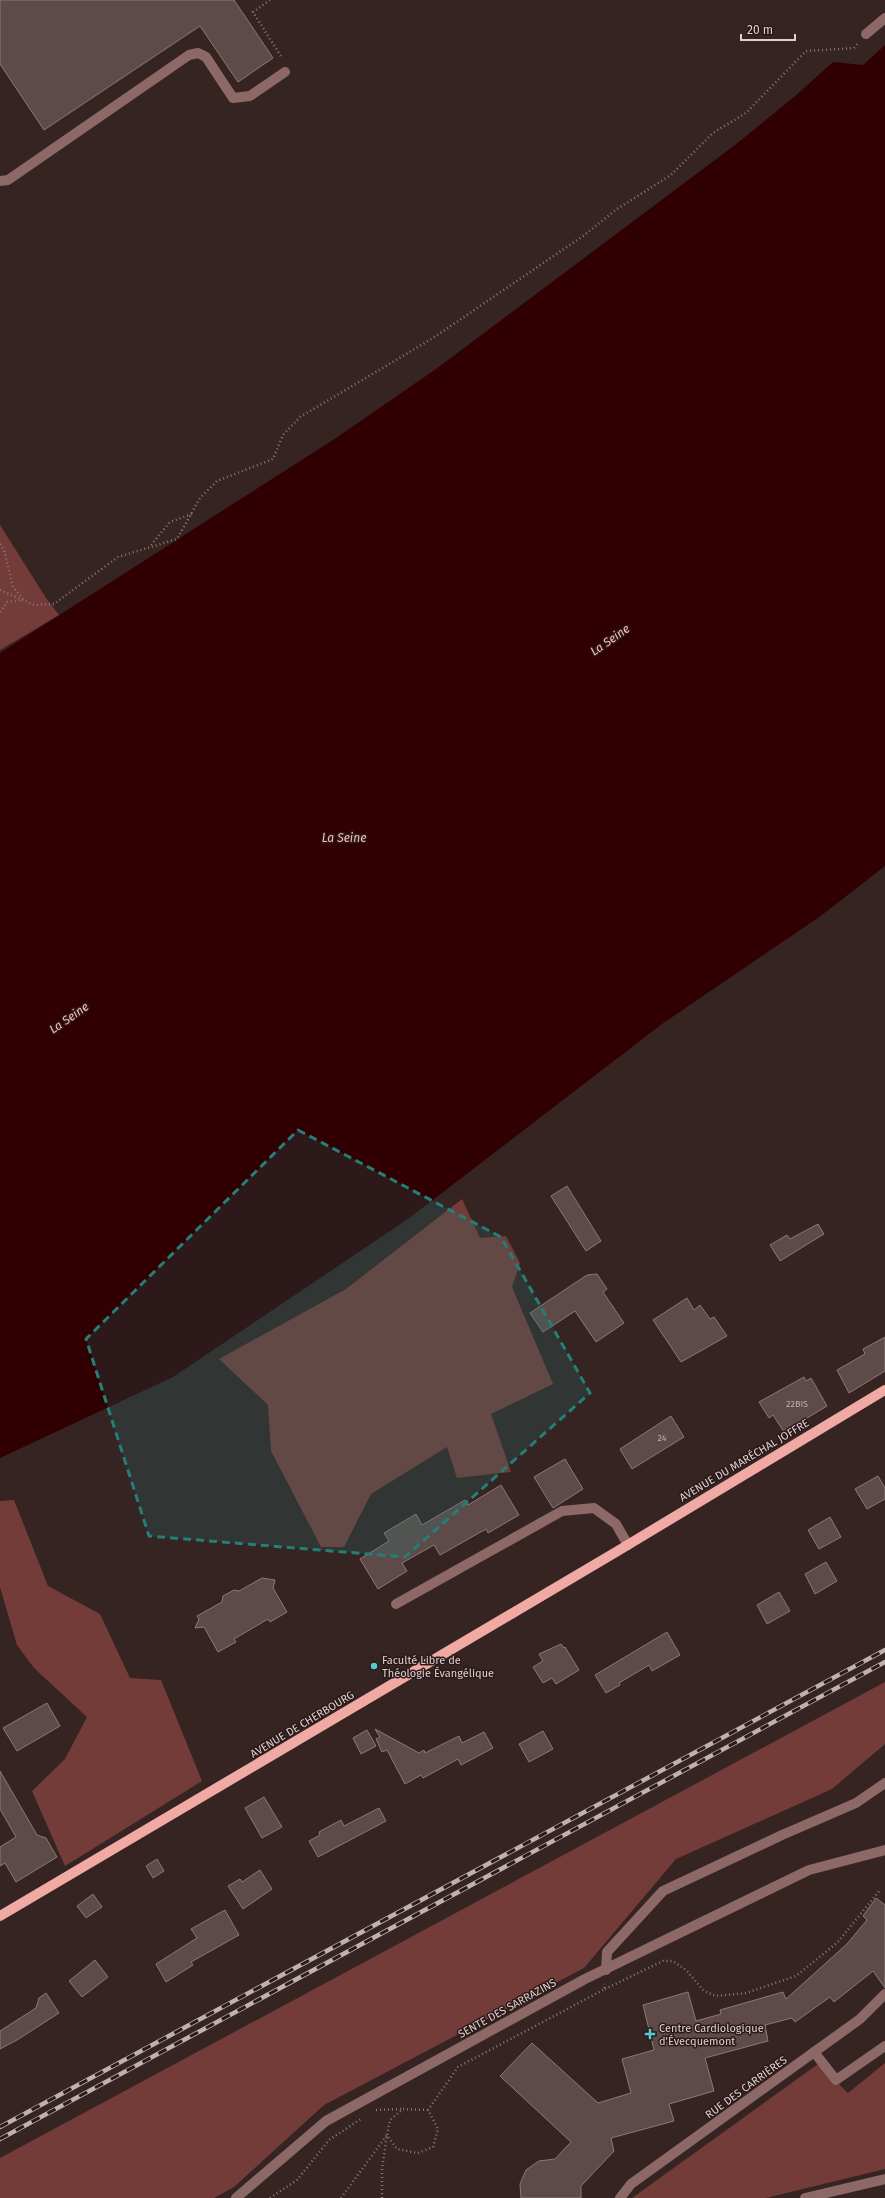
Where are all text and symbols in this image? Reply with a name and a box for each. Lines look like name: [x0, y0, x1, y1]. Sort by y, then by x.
scale bar: [741, 16, 795, 42]
text: 20 m: [747, 23, 773, 37]
water label: La Seine: [588, 621, 632, 659]
water label: La Seine: [322, 831, 366, 845]
water label: La Seine: [47, 999, 91, 1037]
house number: 22BIS: [786, 1399, 808, 1409]
street label: AVENUE DU MARÉCHAL JOFFRE: [677, 1416, 812, 1504]
house number: 24: [657, 1433, 667, 1443]
place label: Faculté Libre de Théologie Évangélique: [382, 1654, 494, 1680]
marker: Faculté Libre de Théologie Évangélique: [369, 1661, 379, 1671]
street label: AVENUE DE CHERBOURG: [248, 1688, 357, 1761]
street label: SENTE DES SARRAZINS: [456, 1976, 559, 2041]
place label: Centre Cardiologique d'Évecquemont: [659, 2022, 764, 2048]
marker: Centre Cardiologique d'Évecquemont: [644, 2028, 656, 2040]
street label: RUE DES CARRIÈRES: [702, 2053, 790, 2121]

